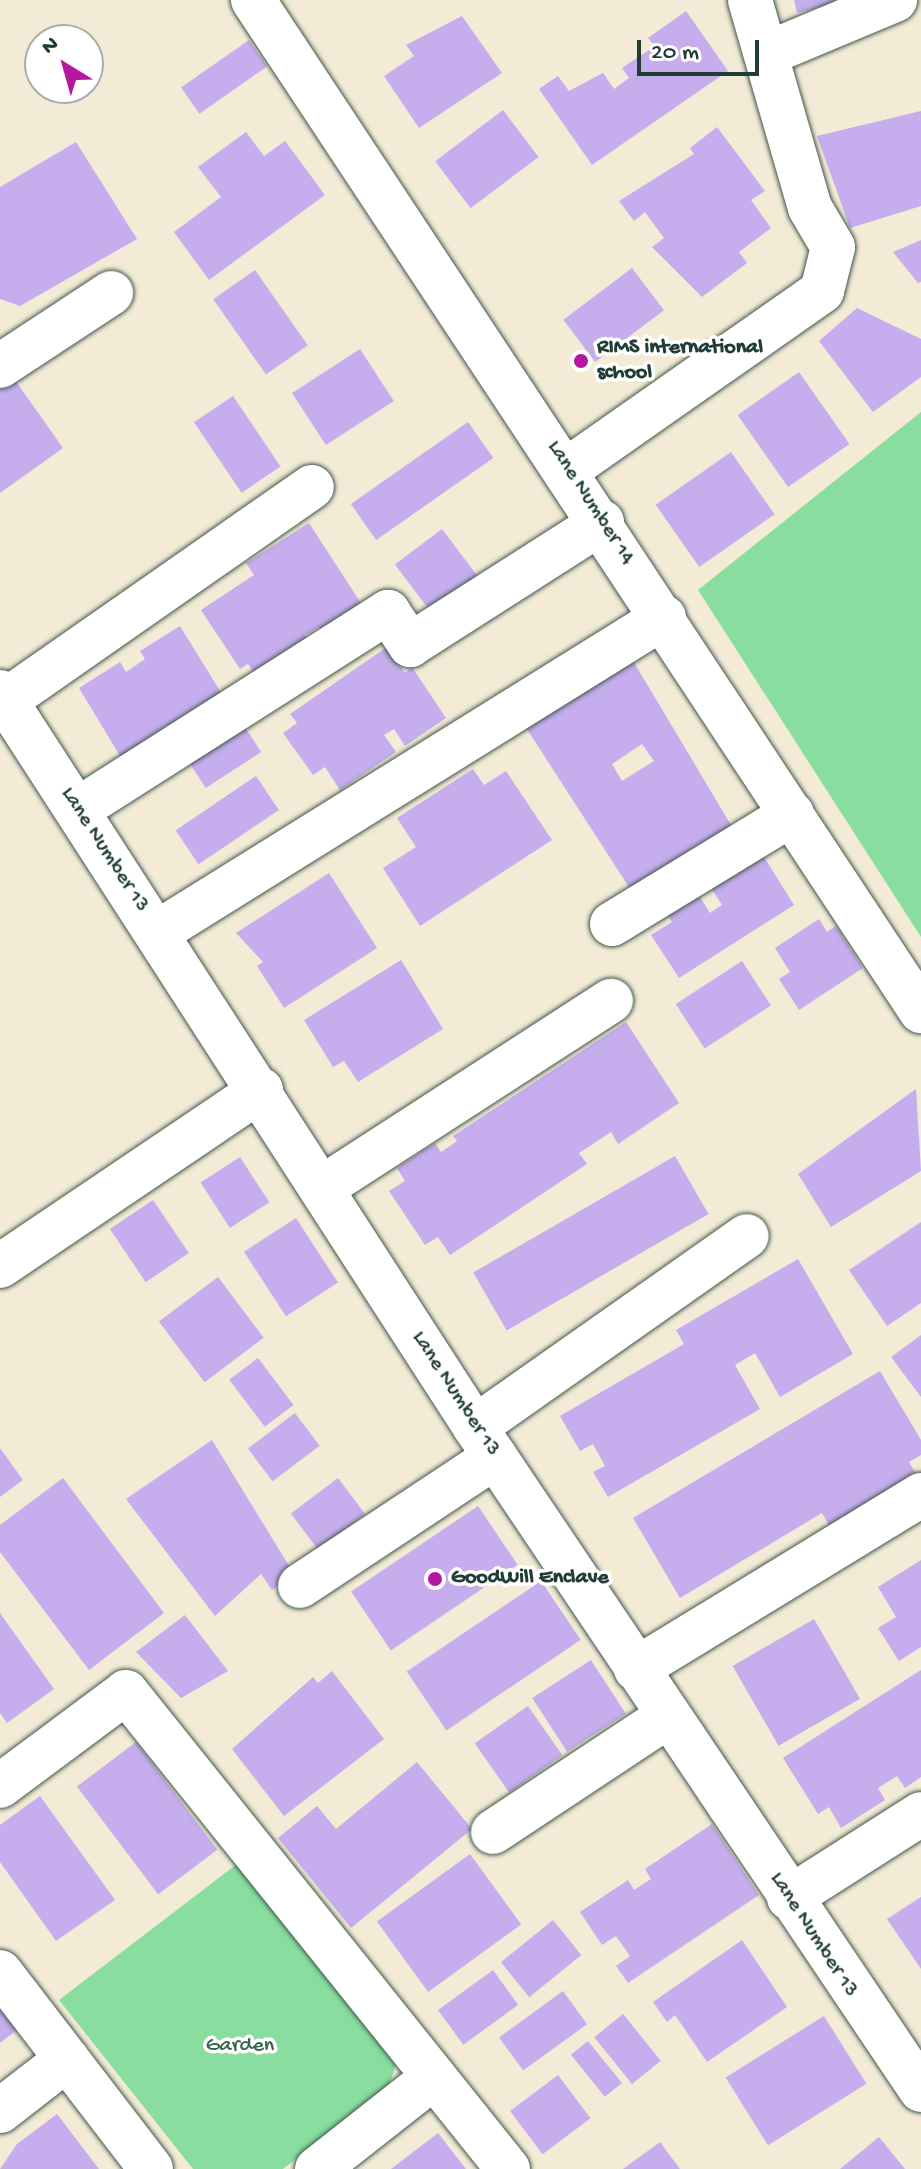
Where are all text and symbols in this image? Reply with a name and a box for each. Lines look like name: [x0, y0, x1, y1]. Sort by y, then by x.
north arrow: [24, 24, 104, 104]
scale bar: [641, 24, 763, 74]
text: N: [37, 32, 64, 61]
text: 20 m: [651, 39, 699, 68]
place label: RIMS international school: [597, 335, 763, 386]
marker: RIMS international school: [572, 352, 590, 370]
street label: Lane Number 14: [540, 436, 640, 570]
street label: Lane Number 13: [54, 782, 154, 918]
street label: Lane Number 13: [405, 1326, 505, 1462]
place label: GoodWill Enclave: [451, 1566, 609, 1592]
marker: GoodWill Enclave: [426, 1570, 444, 1588]
street label: Lane Number 13: [763, 1867, 863, 2003]
park label: Garden: [206, 2034, 274, 2060]

